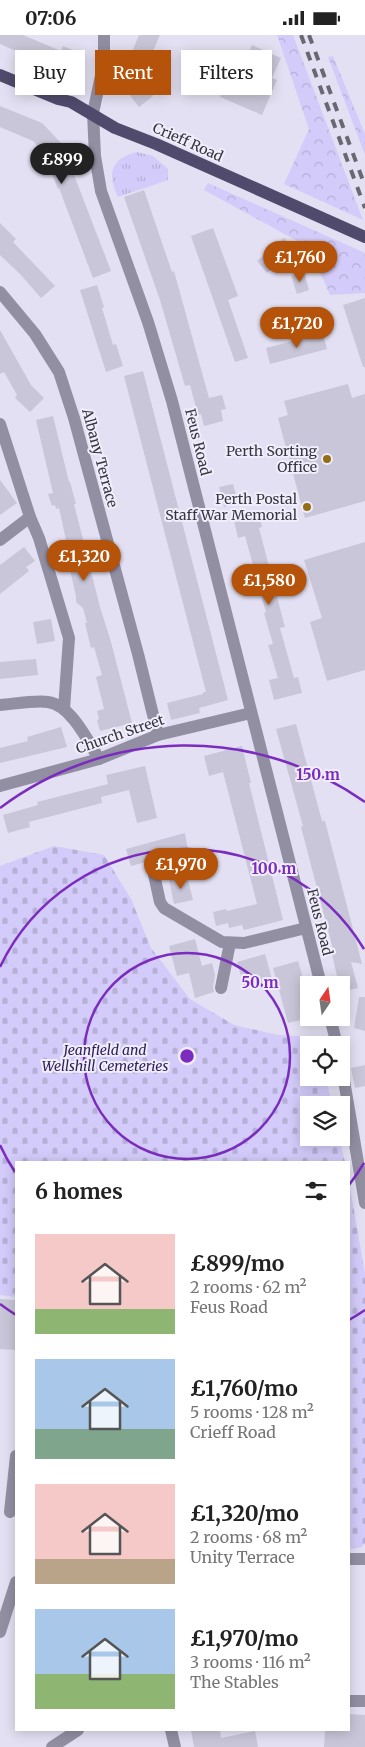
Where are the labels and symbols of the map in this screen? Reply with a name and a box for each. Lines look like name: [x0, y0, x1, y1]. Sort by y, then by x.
street label: Crieff Road: [150, 118, 227, 166]
pin: £899: [32, 143, 92, 185]
pin: £1,760: [259, 241, 341, 283]
pin: £1,720: [256, 307, 338, 349]
street label: Albany Terrace: [78, 406, 122, 509]
street label: Feus Road: [181, 407, 215, 478]
place label: Perth Sorting Office: [226, 442, 318, 476]
marker: Perth Sorting Office: [321, 453, 333, 465]
place label: Perth Postal Staff War Memorial: [165, 490, 298, 524]
marker: Perth Postal Staff War Memorial: [301, 501, 313, 513]
pin: £1,320: [43, 539, 125, 582]
pin: £1,580: [228, 563, 310, 606]
street label: Church Street: [74, 710, 167, 758]
text: 150 m: [296, 765, 340, 784]
pin: £1,970: [140, 847, 222, 890]
text: 100 m: [252, 859, 296, 878]
street label: Feus Road: [303, 887, 337, 958]
text: 50 m: [241, 973, 279, 992]
north arrow: [300, 976, 350, 1026]
park label: Jeanfield and Wellshill Cemeteries: [42, 1041, 168, 1075]
centre of rings: [178, 1047, 196, 1065]

